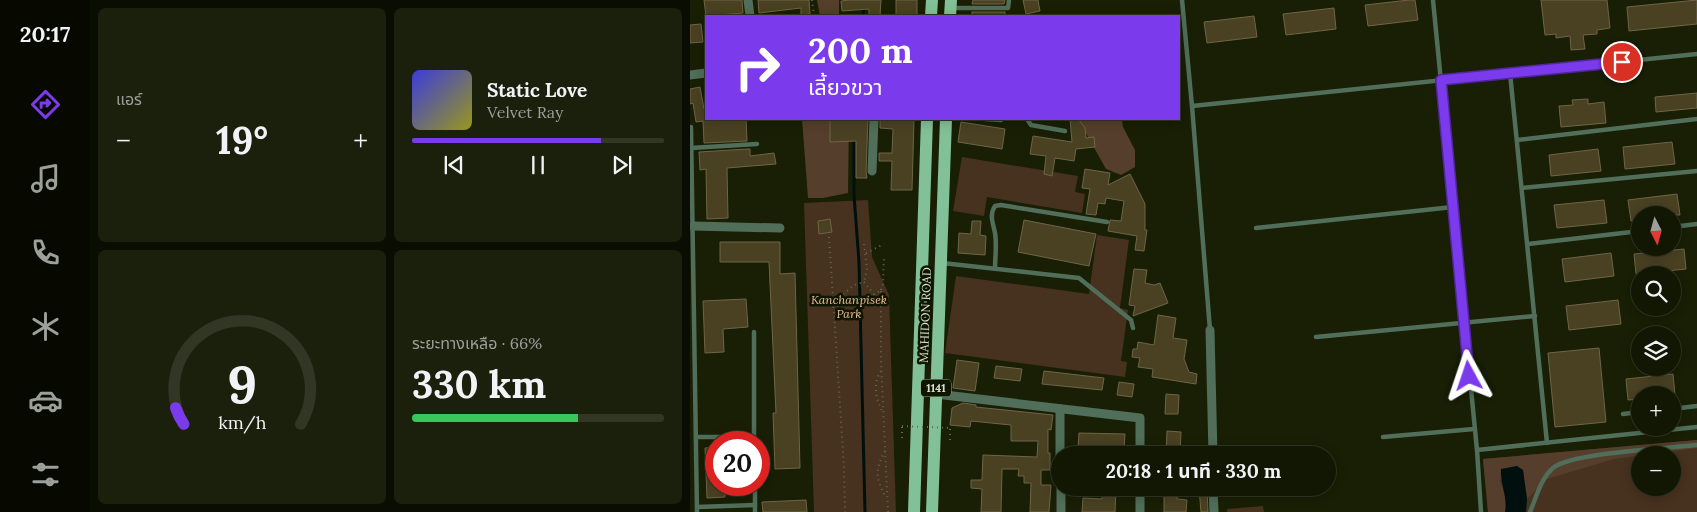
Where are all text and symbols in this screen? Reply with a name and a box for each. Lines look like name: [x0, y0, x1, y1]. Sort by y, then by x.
text: 20:17: [20, 20, 70, 48]
text: 200 m: [808, 28, 913, 73]
icon: right: [725, 35, 790, 100]
pin: [1601, 41, 1643, 83]
icon: arrive: [1608, 48, 1636, 76]
text: เลี้ยวขวา: [808, 73, 883, 101]
text: Static Love: [487, 78, 587, 102]
icon: directions: [28, 87, 63, 122]
text: แอร์: [116, 89, 142, 109]
text: Velvet Ray: [487, 102, 563, 122]
text: 19°: [216, 116, 268, 164]
text: −: [116, 123, 131, 159]
text: +: [353, 123, 368, 159]
icon: previous: [440, 151, 468, 179]
icon: pause: [524, 151, 552, 179]
icon: next: [608, 151, 636, 179]
icon: music: [28, 161, 63, 196]
north arrow: [1631, 206, 1681, 256]
map controls: [1631, 206, 1681, 496]
icon: phone: [28, 235, 63, 270]
button: search: [1631, 266, 1681, 316]
street label: MAHIDON ROAD: [916, 267, 934, 363]
park label: Kanchanpisek Park: [811, 292, 887, 321]
icon: climate: [28, 309, 63, 344]
button: layers: [1631, 326, 1681, 376]
text: ระยะทางเหลือ · 66%: [412, 333, 542, 353]
position arrow: [1442, 349, 1494, 401]
text: 9: [227, 351, 257, 417]
text: 330 km: [412, 360, 546, 408]
road number: 1141: [921, 379, 951, 396]
icon: car: [28, 383, 63, 418]
button: +: [1631, 386, 1681, 436]
text: km/h: [218, 411, 266, 434]
speed limit sign: 20: [705, 431, 770, 496]
button: −: [1631, 446, 1681, 496]
icon: filters: [28, 457, 63, 492]
text: 20:18 · 1 นาที · 330 m: [1106, 459, 1281, 483]

